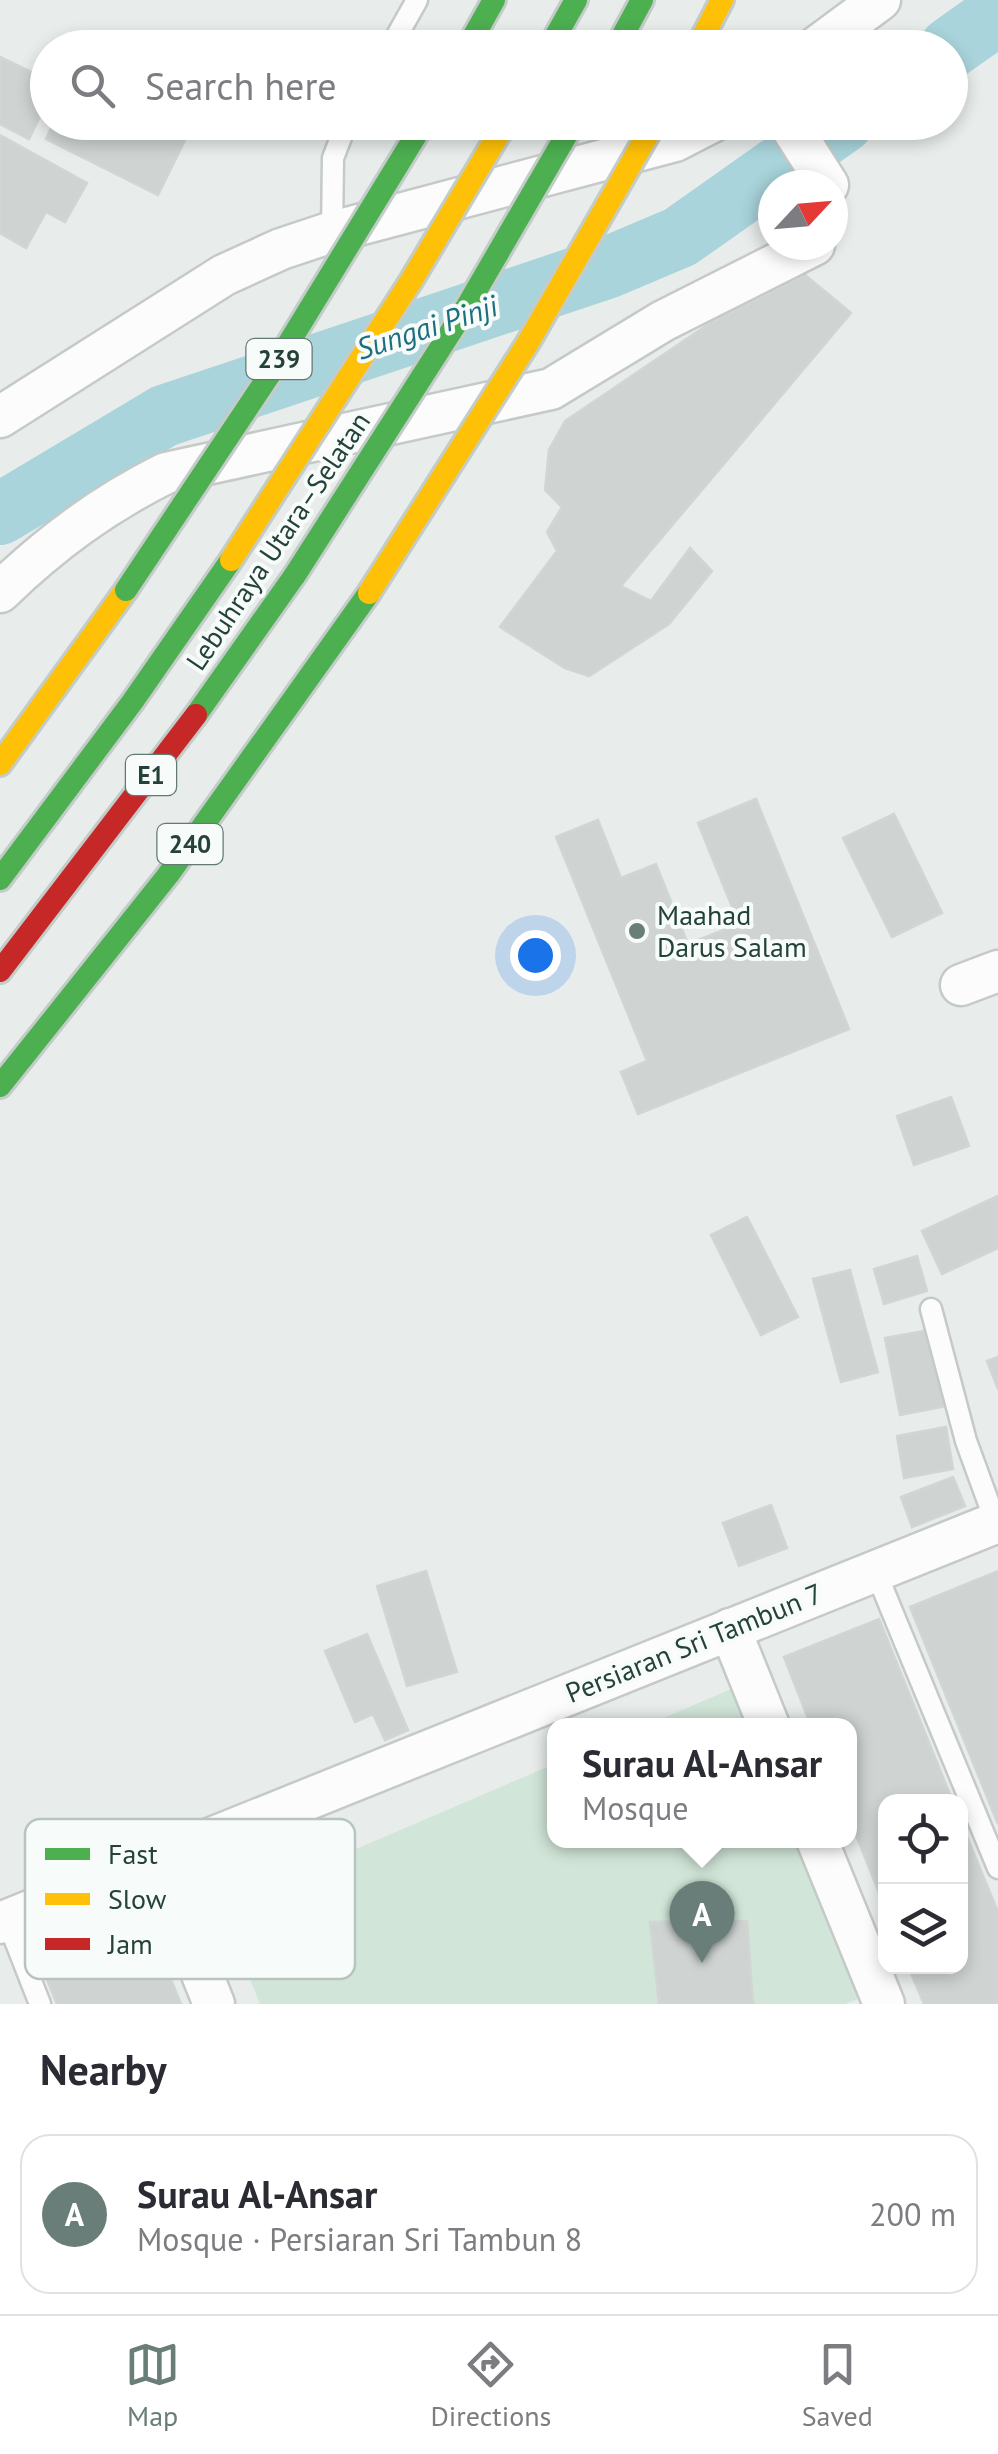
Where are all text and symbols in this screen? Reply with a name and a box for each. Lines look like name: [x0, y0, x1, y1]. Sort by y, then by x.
search box: [30, 30, 968, 140]
icon: search: [65, 58, 120, 113]
text: Search here: [145, 61, 337, 110]
north arrow: [758, 170, 848, 260]
water label: Sungai Pinji: [351, 285, 503, 368]
road number: 239: [246, 339, 312, 379]
street label: Lebuhraya Utara–Selatan: [177, 404, 378, 677]
road number: E1: [126, 755, 176, 795]
road number: 240: [158, 824, 222, 864]
place label: Maahad Darus Salam: [657, 896, 807, 965]
marker: Maahad Darus Salam: [626, 920, 648, 942]
your location: [510, 930, 561, 981]
street label: Persiaran Sri Tambun 7: [560, 1574, 828, 1711]
popup: [547, 1718, 857, 1848]
text: Surau Al-Ansar: [582, 1738, 822, 1787]
text: Mosque: [582, 1787, 689, 1829]
map controls: [878, 1794, 968, 1974]
button: locate: [878, 1794, 968, 1884]
legend: [25, 1819, 355, 1979]
text: Fast: [108, 1835, 158, 1872]
text: Slow: [108, 1880, 167, 1917]
pin: A: [670, 1880, 734, 1963]
button: layers: [878, 1884, 968, 1974]
text: Jam: [107, 1925, 153, 1962]
text: Nearby: [40, 2042, 167, 2097]
text: Surau Al-Ansar: [137, 2169, 377, 2218]
text: A: [65, 2193, 84, 2235]
text: 200 m: [869, 2193, 956, 2235]
text: Mosque · Persiaran Sri Tambun 8: [137, 2218, 582, 2260]
tab: Map: [125, 2337, 180, 2434]
tab: Directions: [430, 2337, 551, 2434]
tab: Saved: [802, 2337, 873, 2434]

